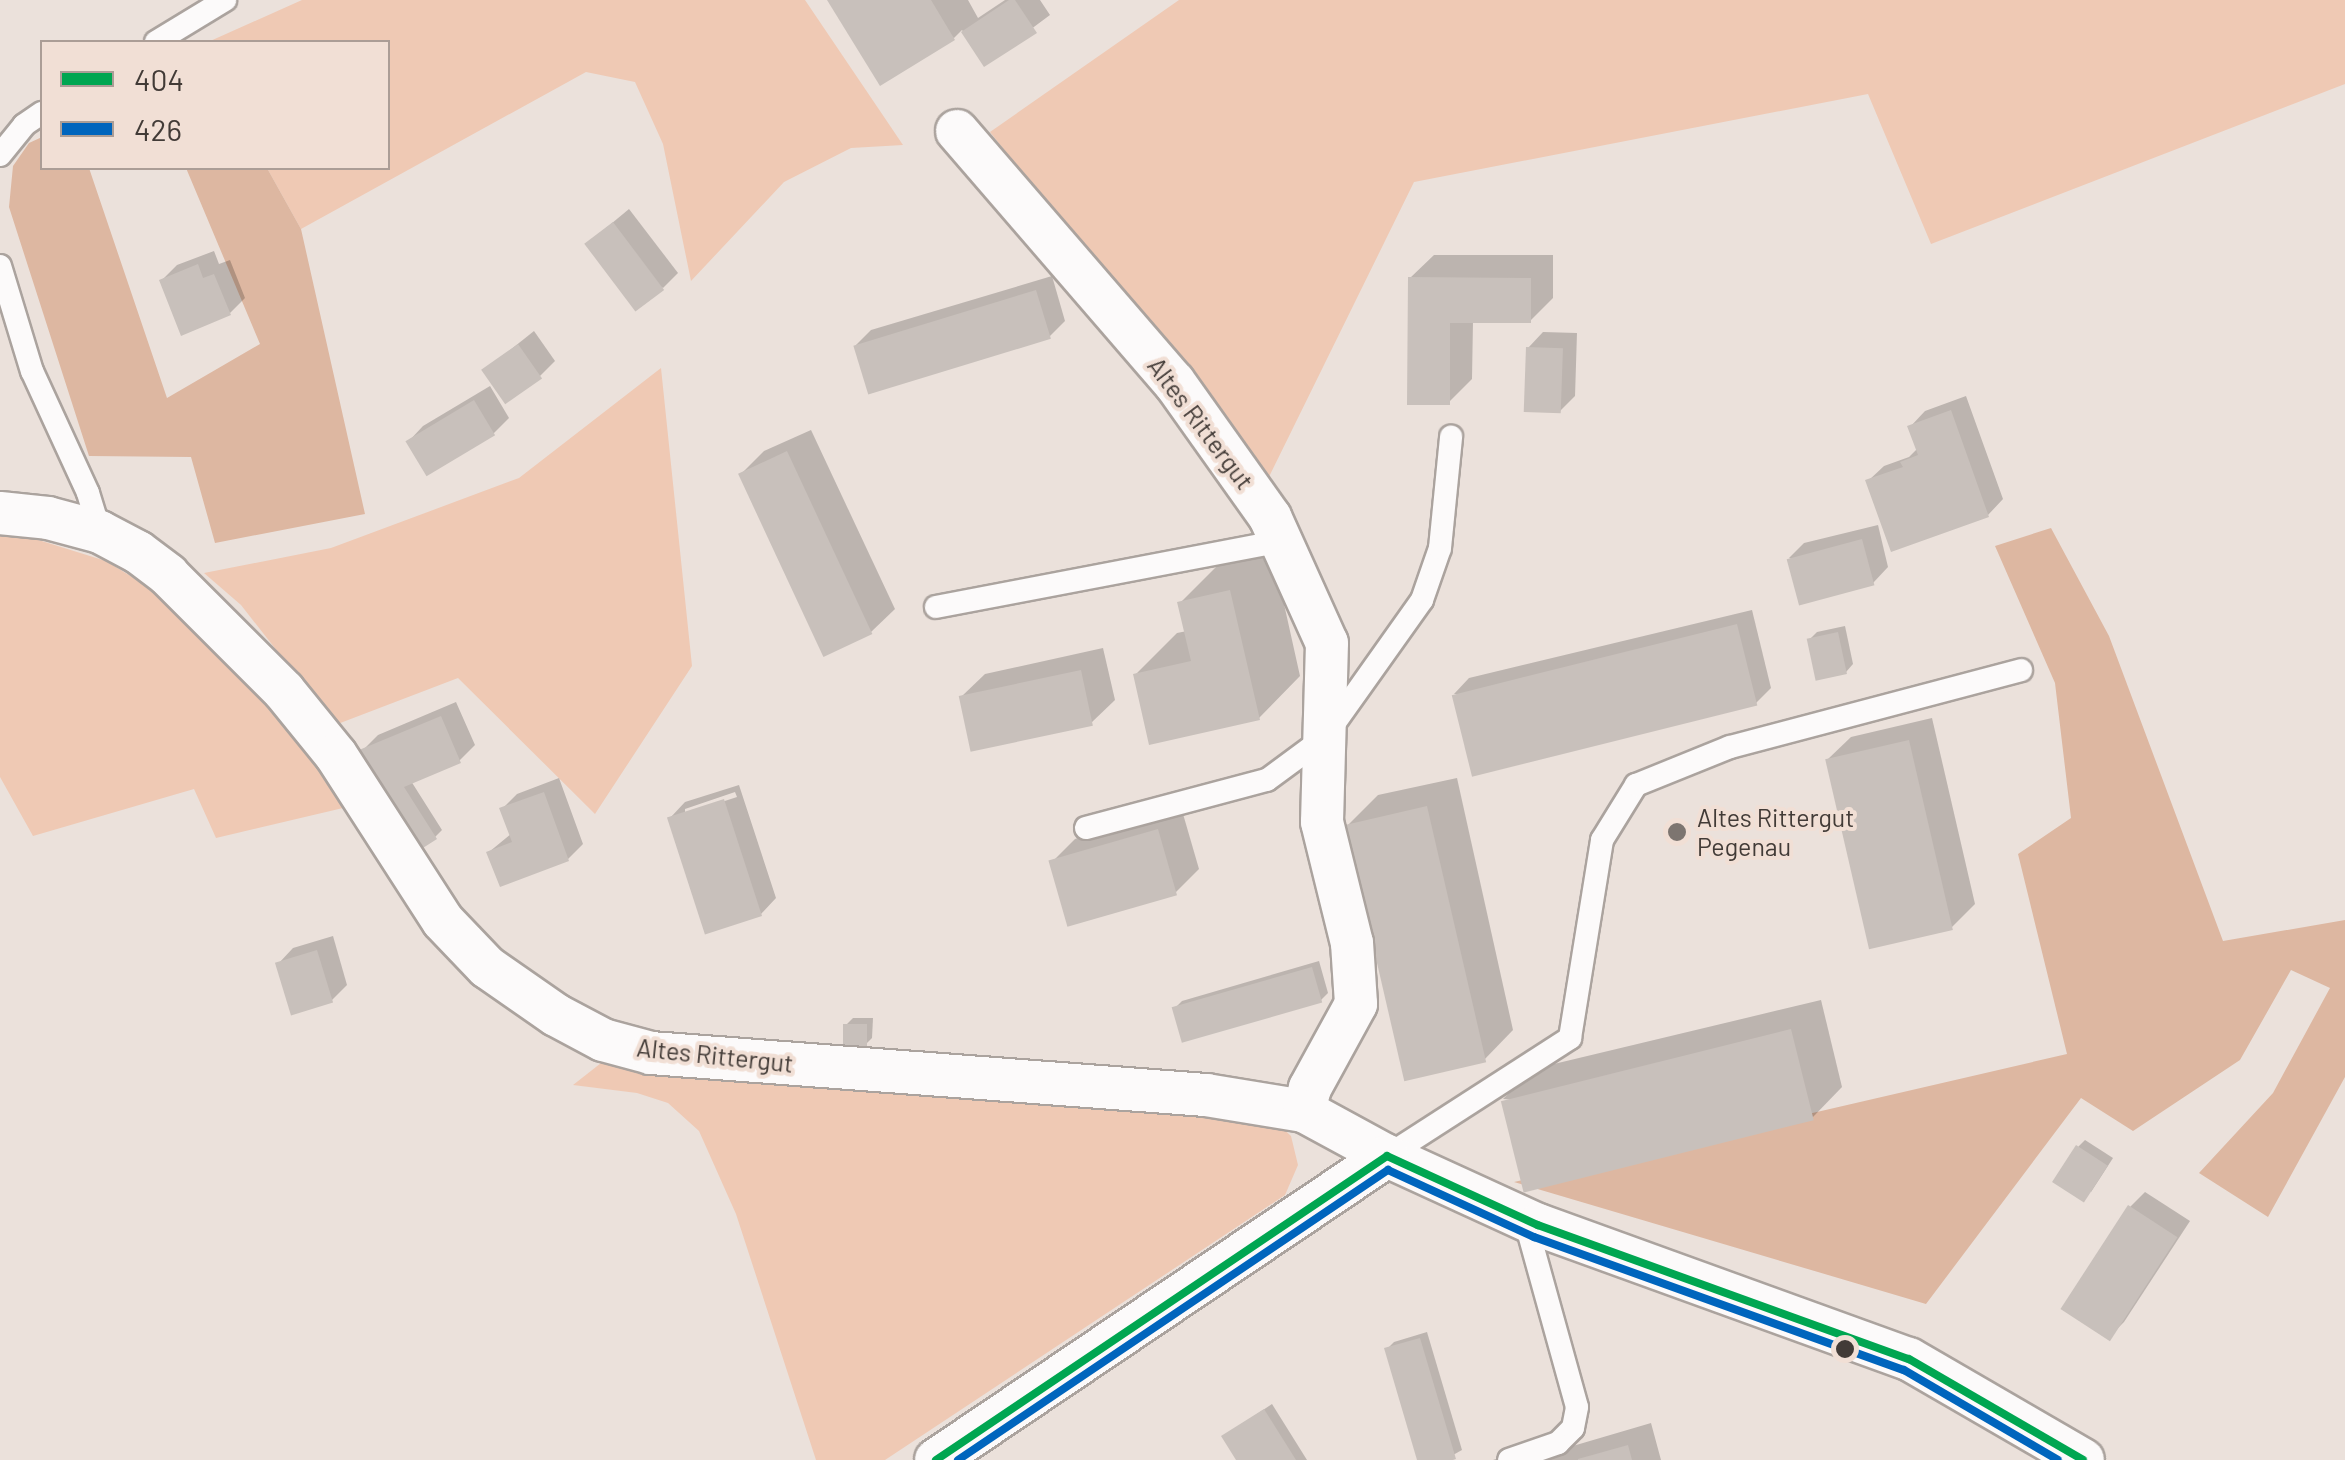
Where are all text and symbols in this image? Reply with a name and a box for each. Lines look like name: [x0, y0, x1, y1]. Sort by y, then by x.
legend: [40, 40, 390, 170]
text: 404: [134, 61, 184, 97]
text: 426: [134, 111, 182, 147]
street label: Altes Rittergut: [1142, 351, 1260, 495]
place label: Altes Rittergut Pegenau: [1697, 803, 1854, 862]
marker: Altes Rittergut Pegenau: [1666, 821, 1688, 843]
street label: Altes Rittergut: [635, 1032, 795, 1078]
unlabelled marker: [1835, 1339, 1855, 1359]

